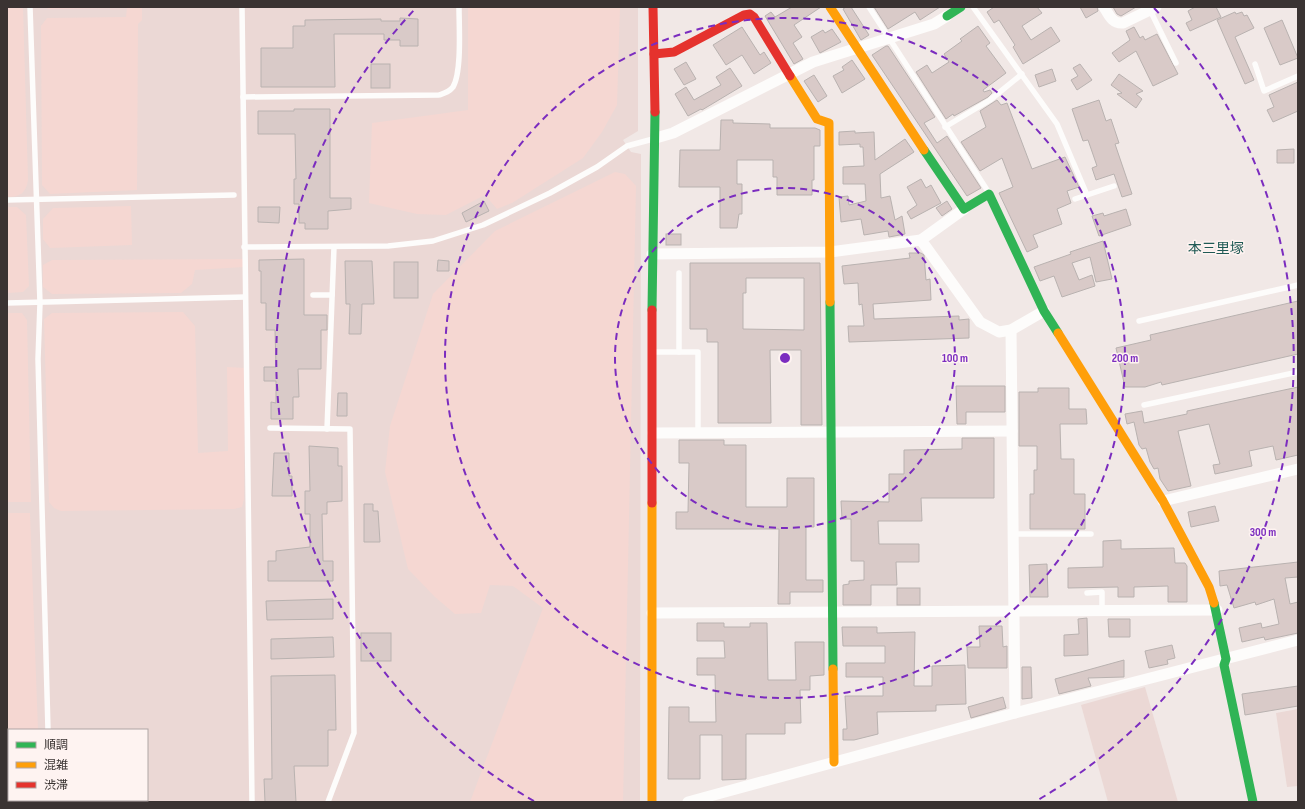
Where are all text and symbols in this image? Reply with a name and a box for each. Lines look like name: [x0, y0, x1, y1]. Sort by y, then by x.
district label: 本三里塚: [1188, 240, 1244, 257]
centre of rings: [778, 351, 792, 365]
text: 100 m: [942, 351, 968, 366]
text: 200 m: [1112, 351, 1138, 366]
text: 300 m: [1250, 525, 1276, 540]
legend: [8, 729, 148, 801]
text: 順調: [44, 738, 68, 753]
text: 混雑: [44, 758, 68, 773]
text: 渋滞: [44, 778, 68, 793]

